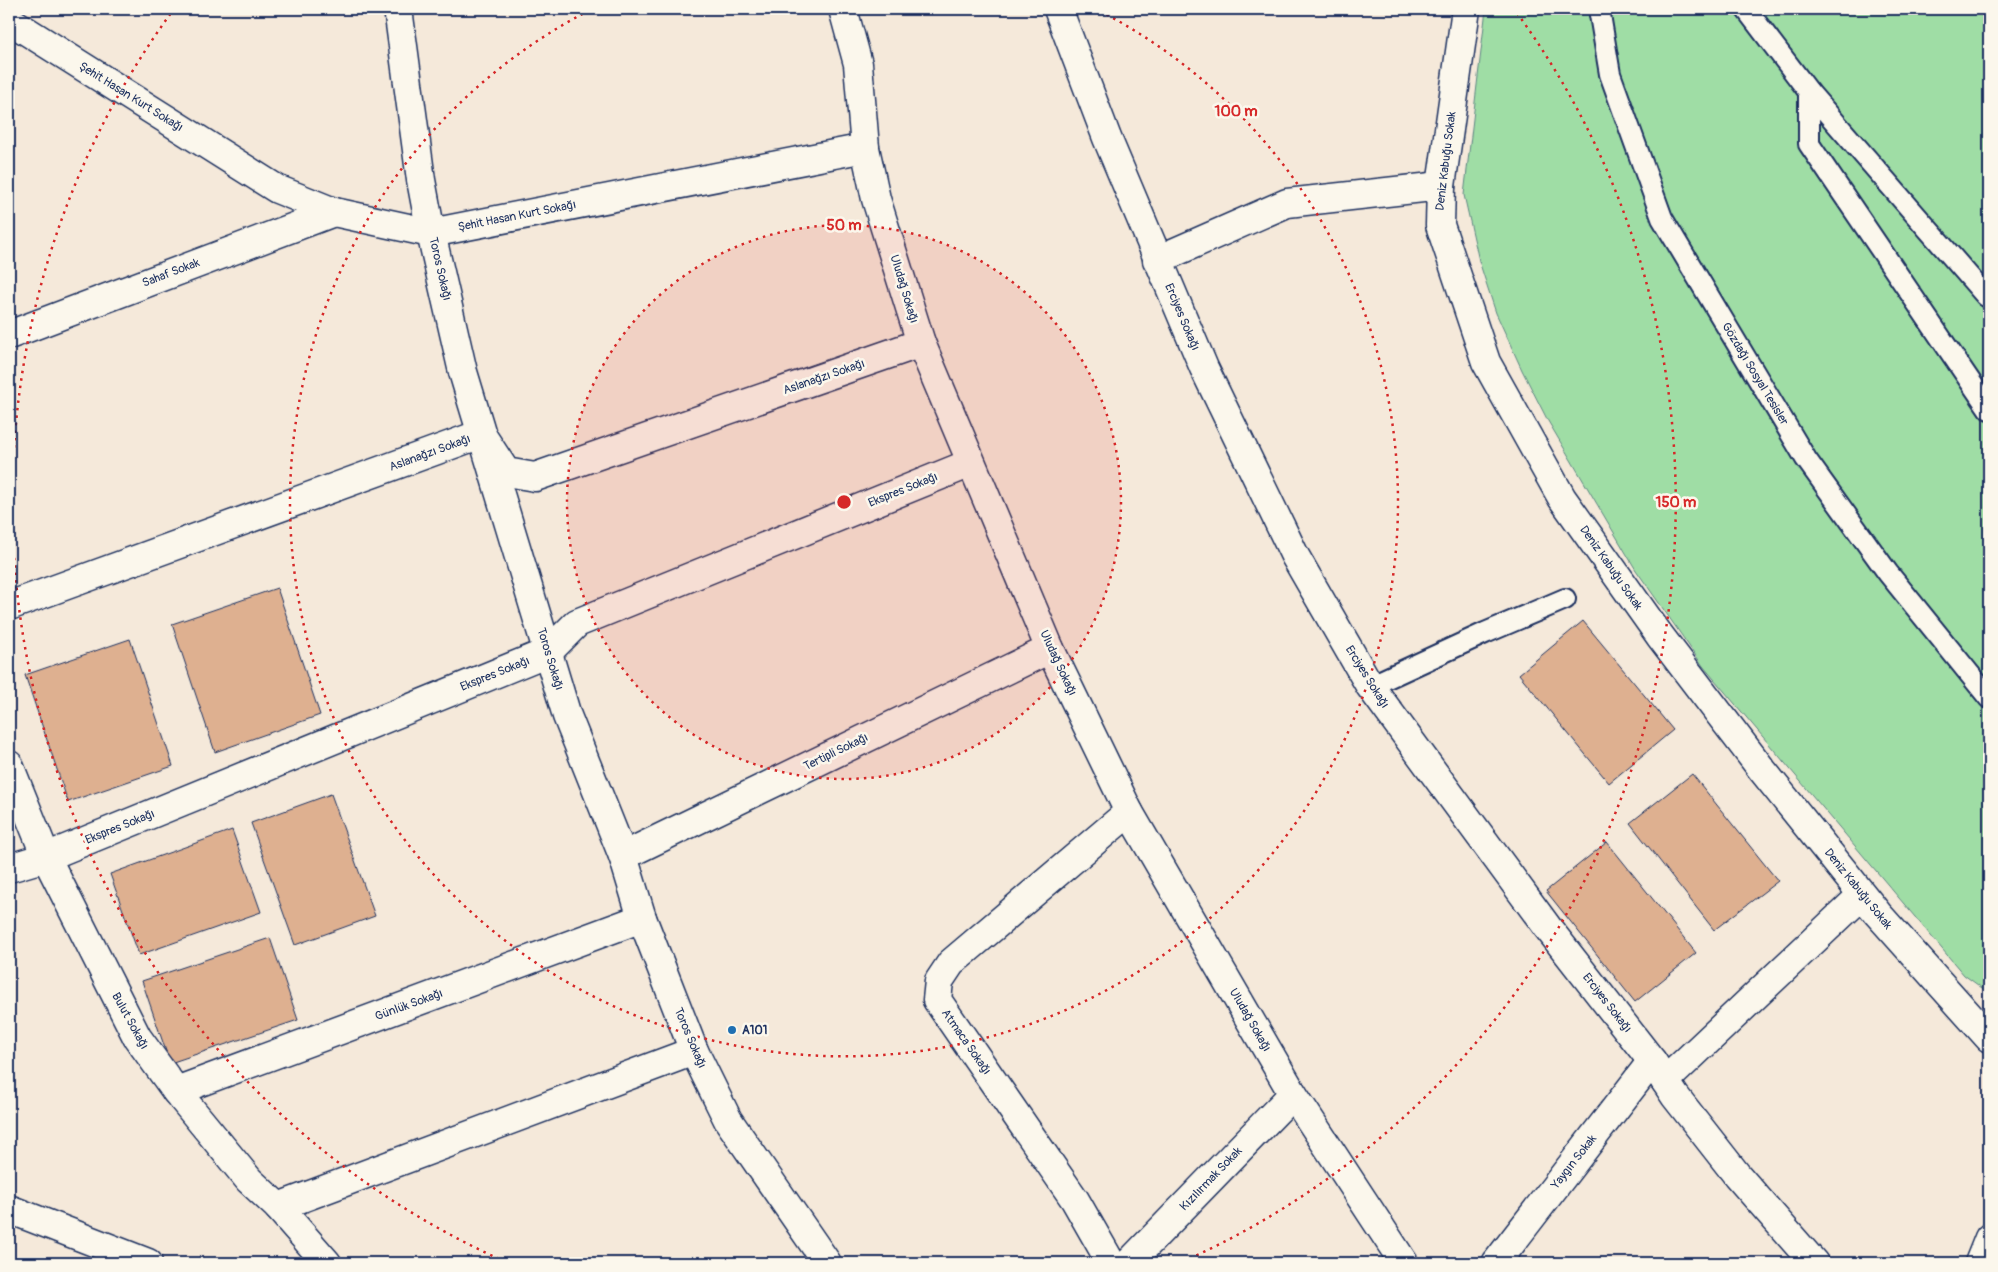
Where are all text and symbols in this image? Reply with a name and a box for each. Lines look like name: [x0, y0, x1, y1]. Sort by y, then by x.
street label: Şehit Hasan Kurt Sokağı: [76, 59, 186, 135]
text: 100 m: [1215, 102, 1257, 121]
street label: Deniz Kabuğu Sokak: [1432, 111, 1460, 211]
street label: Şehit Hasan Kurt Sokağı: [457, 197, 577, 235]
text: 50 m: [827, 216, 861, 235]
street label: Toros Sokağı: [425, 236, 455, 302]
street label: Uludağ Sokağı: [886, 253, 922, 325]
street label: Sahaf Sokak: [140, 255, 202, 291]
street label: Erciyes Sokağı: [1161, 281, 1203, 353]
street label: Gözdağı Sosyal Tesisler: [1718, 320, 1792, 429]
street label: Aslanağzı Sokağı: [781, 356, 867, 398]
street label: Aslanağzı Sokağı: [387, 431, 473, 475]
street label: Ekspres Sokağı: [866, 469, 940, 511]
centre of rings: [835, 493, 853, 511]
text: 150 m: [1656, 493, 1696, 512]
street label: Deniz Kabuğu Sokak: [1576, 523, 1646, 613]
street label: Toros Sokağı: [533, 626, 567, 692]
street label: Uludağ Sokağı: [1036, 628, 1080, 698]
street label: Erciyes Sokağı: [1342, 643, 1392, 711]
street label: Ekspres Sokağı: [458, 653, 532, 695]
street label: Tertipli Sokağı: [801, 730, 871, 774]
street label: Ekspres Sokağı: [83, 806, 157, 848]
street label: Deniz Kabuğu Sokak: [1821, 846, 1895, 932]
street label: Erciyes Sokağı: [1579, 970, 1635, 1036]
street label: Günlük Sokağı: [373, 986, 445, 1024]
street label: Uludağ Sokağı: [1226, 986, 1274, 1054]
street label: Bulut Sokağı: [108, 990, 152, 1052]
street label: Toros Sokağı: [670, 1005, 710, 1071]
street label: Atmaca Sokağı: [938, 1006, 994, 1078]
place label: A101: [742, 1023, 767, 1038]
marker: A101: [726, 1024, 738, 1036]
street label: Yaygın Sokak: [1547, 1132, 1600, 1193]
street label: Kızılırmak Sokak: [1177, 1144, 1245, 1214]

